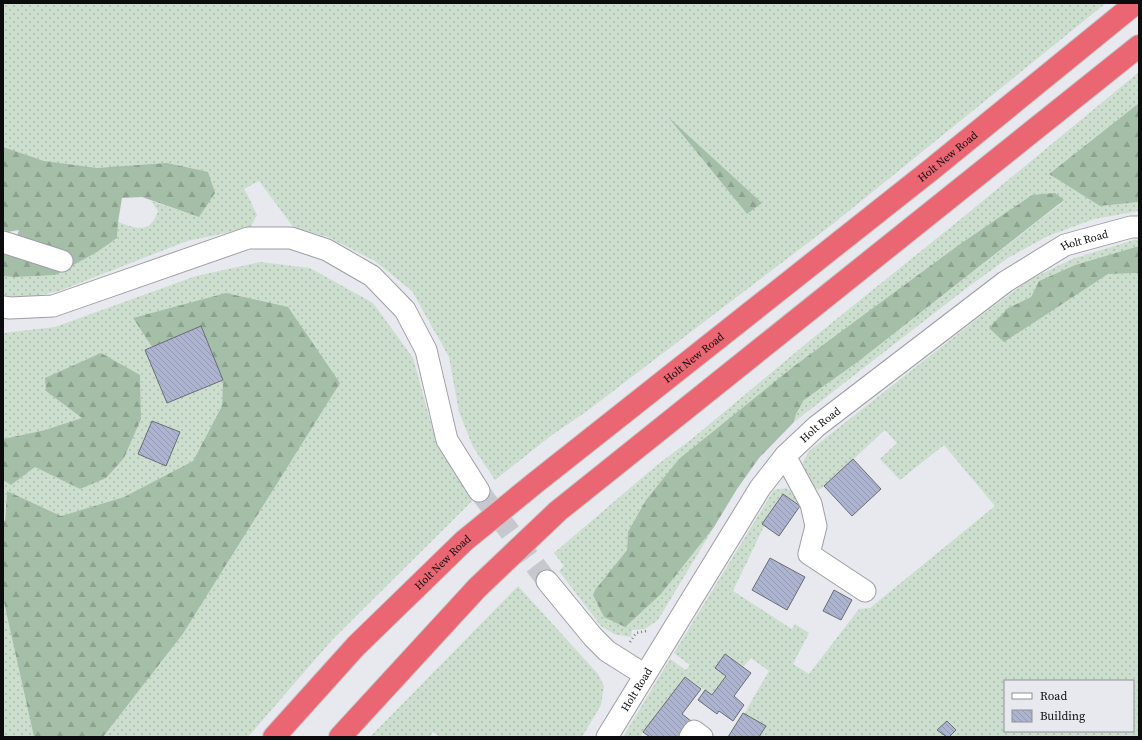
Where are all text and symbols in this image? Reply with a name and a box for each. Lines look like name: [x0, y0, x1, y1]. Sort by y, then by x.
street label: Holt New Road: [915, 127, 982, 186]
street label: Holt Road: [1058, 226, 1111, 254]
street label: Holt New Road: [661, 329, 728, 387]
street label: Holt Road: [797, 403, 844, 446]
street label: Holt New Road: [411, 531, 475, 593]
street label: Holt Road: [618, 664, 656, 714]
legend: [1004, 680, 1134, 732]
text: Road: [1040, 688, 1067, 704]
text: Building: [1040, 708, 1085, 724]

